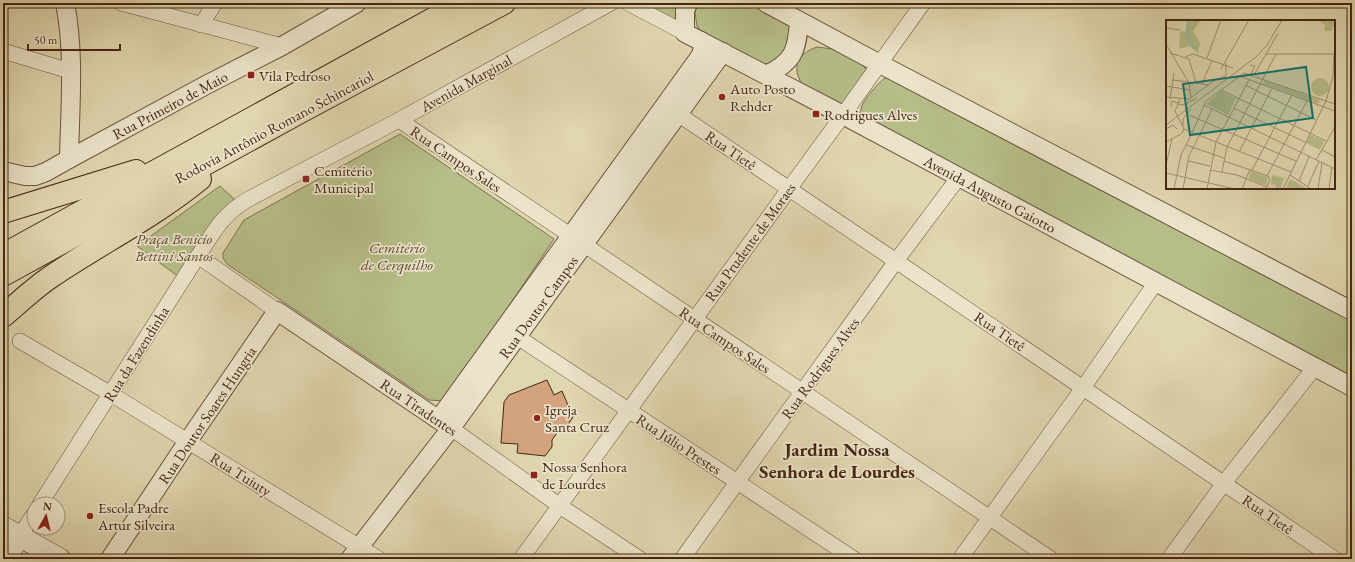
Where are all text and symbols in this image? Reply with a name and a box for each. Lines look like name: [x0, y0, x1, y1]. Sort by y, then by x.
inset map: [1166, 20, 1335, 189]
scale bar: [28, 26, 120, 52]
text: 50 m: [34, 32, 58, 48]
street label: Avenida Marginal: [416, 50, 515, 116]
street label: Rodovia Antônio Romano Schincariol: [171, 66, 377, 188]
place label: Vila Pedroso: [259, 66, 331, 85]
street label: Rua Primeiro de Maio: [109, 67, 231, 143]
marker: Vila Pedroso: [246, 70, 256, 80]
place label: Auto Posto Rehder: [729, 79, 795, 115]
marker: Auto Posto Rehder: [717, 92, 727, 102]
place label: Rodrigues Alves: [824, 105, 918, 124]
marker: Rodrigues Alves: [811, 109, 821, 119]
street label: Rua Campos Sales: [407, 121, 505, 197]
street label: Rua Tietê: [702, 126, 760, 174]
street label: Avenida Augusto Gaiotto: [920, 151, 1059, 237]
place label: Cemitério Municipal: [314, 161, 374, 197]
marker: Cemitério Municipal: [301, 174, 311, 184]
street label: Rua Prudente de Moraes: [700, 179, 800, 305]
park label: Praça Benicio Bettini Santos: [134, 229, 214, 265]
park label: Cemitério de Cerquilho: [361, 238, 433, 275]
street label: Rua Doutor Campos: [494, 252, 582, 362]
street label: Rua Campos Sales: [676, 302, 774, 378]
street label: Rua da Fazendinha: [99, 303, 173, 405]
street label: Rua Tietê: [971, 307, 1029, 355]
street label: Rua Rodrigues Alves: [777, 313, 863, 423]
street label: Rua Doutor Soares Hungria: [154, 342, 260, 488]
street label: Rua Tiradentes: [377, 374, 461, 440]
place label: Igreja Santa Cruz: [545, 400, 609, 436]
street label: Rua Júlio Prestes: [633, 409, 725, 479]
marker: Igreja Santa Cruz: [532, 413, 542, 423]
district label: Jardim Nossa Senhora de Lourdes: [759, 437, 915, 484]
street label: Rua Tuiuty: [207, 448, 275, 500]
place label: Nossa Senhora de Lourdes: [542, 457, 627, 493]
marker: Nossa Senhora de Lourdes: [529, 470, 539, 480]
street label: Rua Tietê: [1239, 490, 1297, 538]
north arrow: [26, 496, 66, 536]
place label: Escola Padre Artur Silveira: [97, 498, 175, 534]
text: N: [42, 499, 53, 514]
marker: Escola Padre Artur Silveira: [85, 511, 95, 521]

